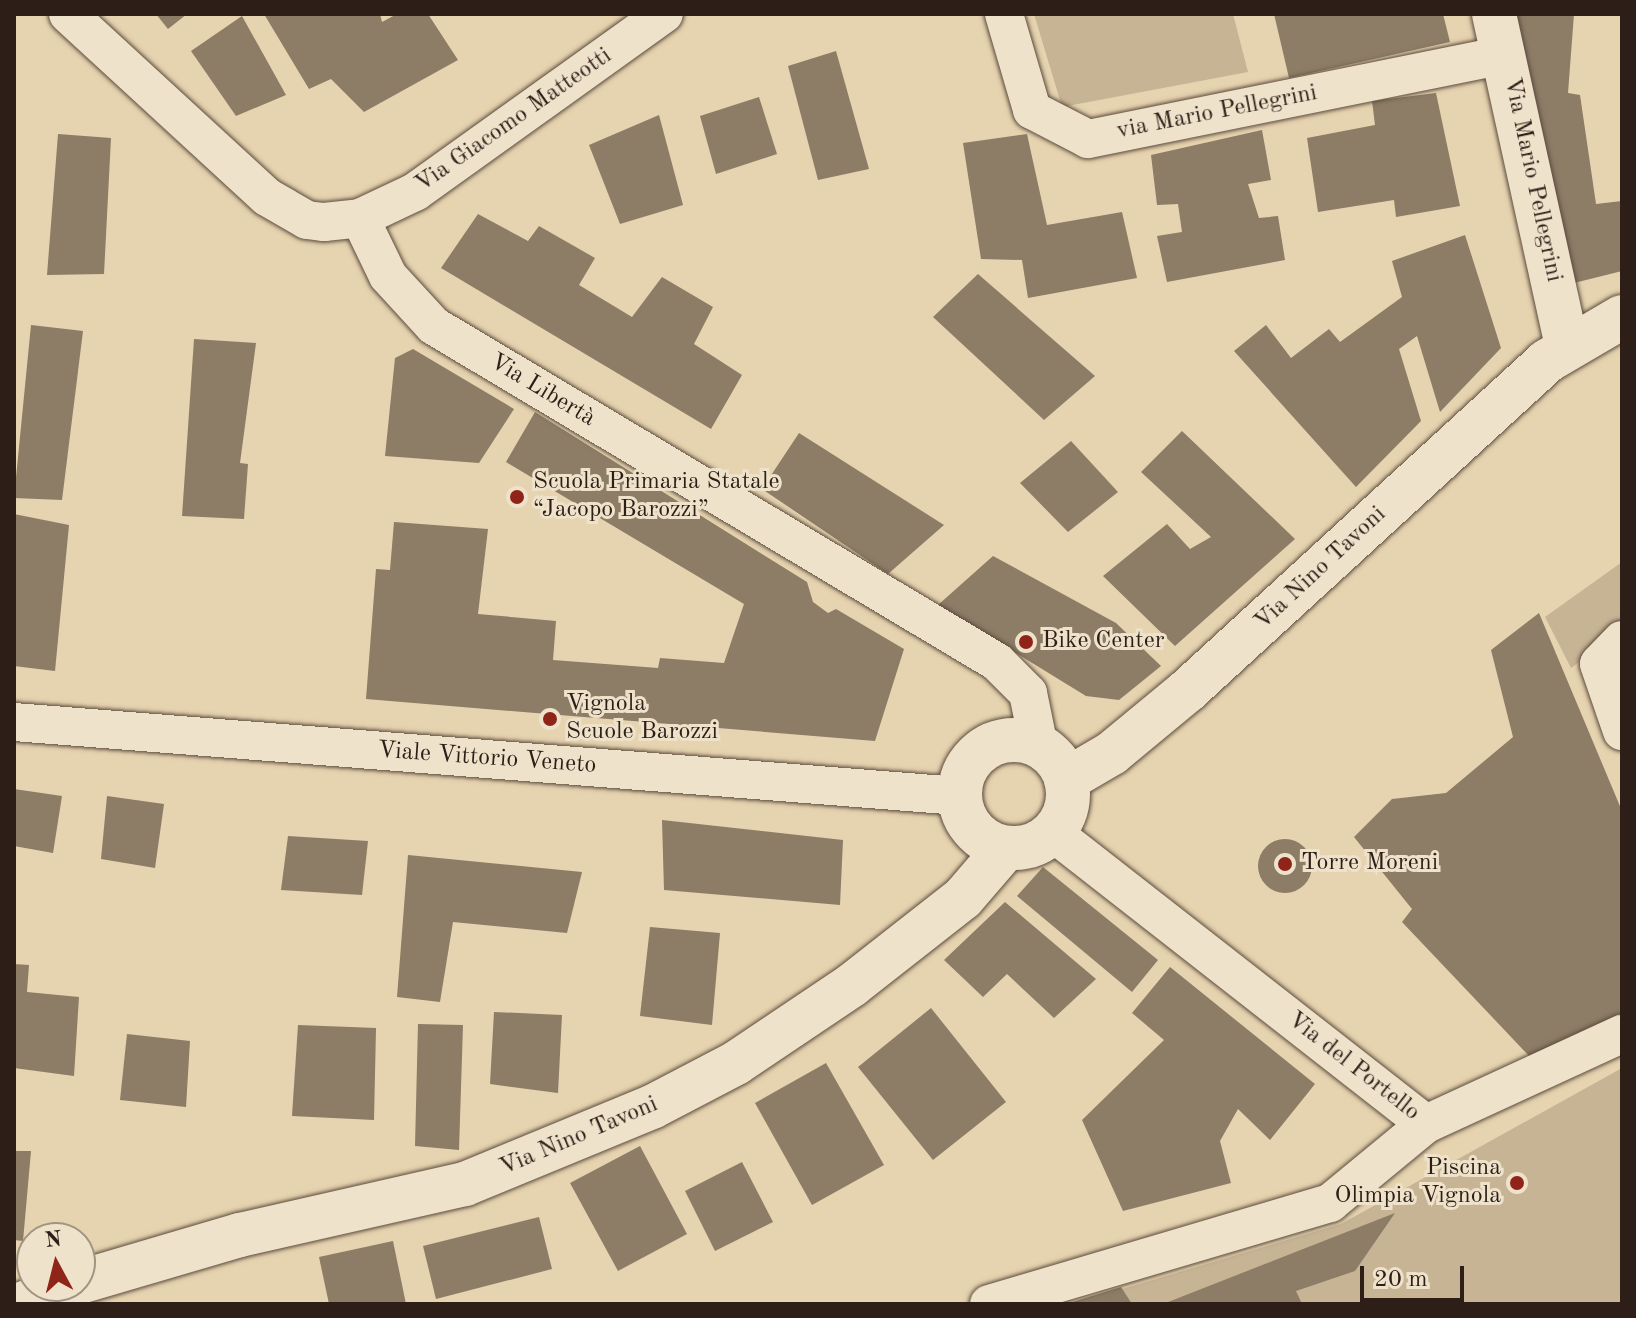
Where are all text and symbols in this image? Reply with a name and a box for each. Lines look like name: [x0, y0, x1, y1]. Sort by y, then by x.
street label: Via Giacomo Matteotti: [410, 42, 618, 200]
street label: Via Mario Pellegrini: [1496, 75, 1568, 285]
street label: via Mario Pellegrini: [1114, 79, 1320, 147]
street label: Via Libertà: [484, 348, 600, 434]
place label: Scuola Primaria Statale “Jacopo Barozzi”: [533, 469, 779, 525]
marker: Scuola Primaria Statale “Jacopo Barozzi”: [508, 488, 526, 506]
street label: Via Nino Tavoni: [1249, 501, 1393, 637]
place label: Bike Center: [1042, 628, 1165, 656]
marker: Bike Center: [1017, 633, 1035, 651]
place label: Vignola Scuole Barozzi: [566, 691, 718, 747]
marker: Vignola Scuole Barozzi: [541, 710, 559, 728]
street label: Viale Vittorio Veneto: [377, 737, 597, 781]
place label: Torre Moreni: [1301, 850, 1438, 878]
marker: Torre Moreni: [1276, 855, 1294, 873]
street label: Via del Portello: [1281, 1006, 1425, 1128]
street label: Via Nino Tavoni: [496, 1091, 662, 1183]
place label: Piscina Olimpia Vignola: [1335, 1155, 1501, 1211]
marker: Piscina Olimpia Vignola: [1508, 1174, 1526, 1192]
north arrow: [16, 1222, 96, 1302]
text: N: [44, 1228, 63, 1252]
scale bar: [1364, 1250, 1468, 1300]
text: 20 m: [1374, 1268, 1428, 1292]

